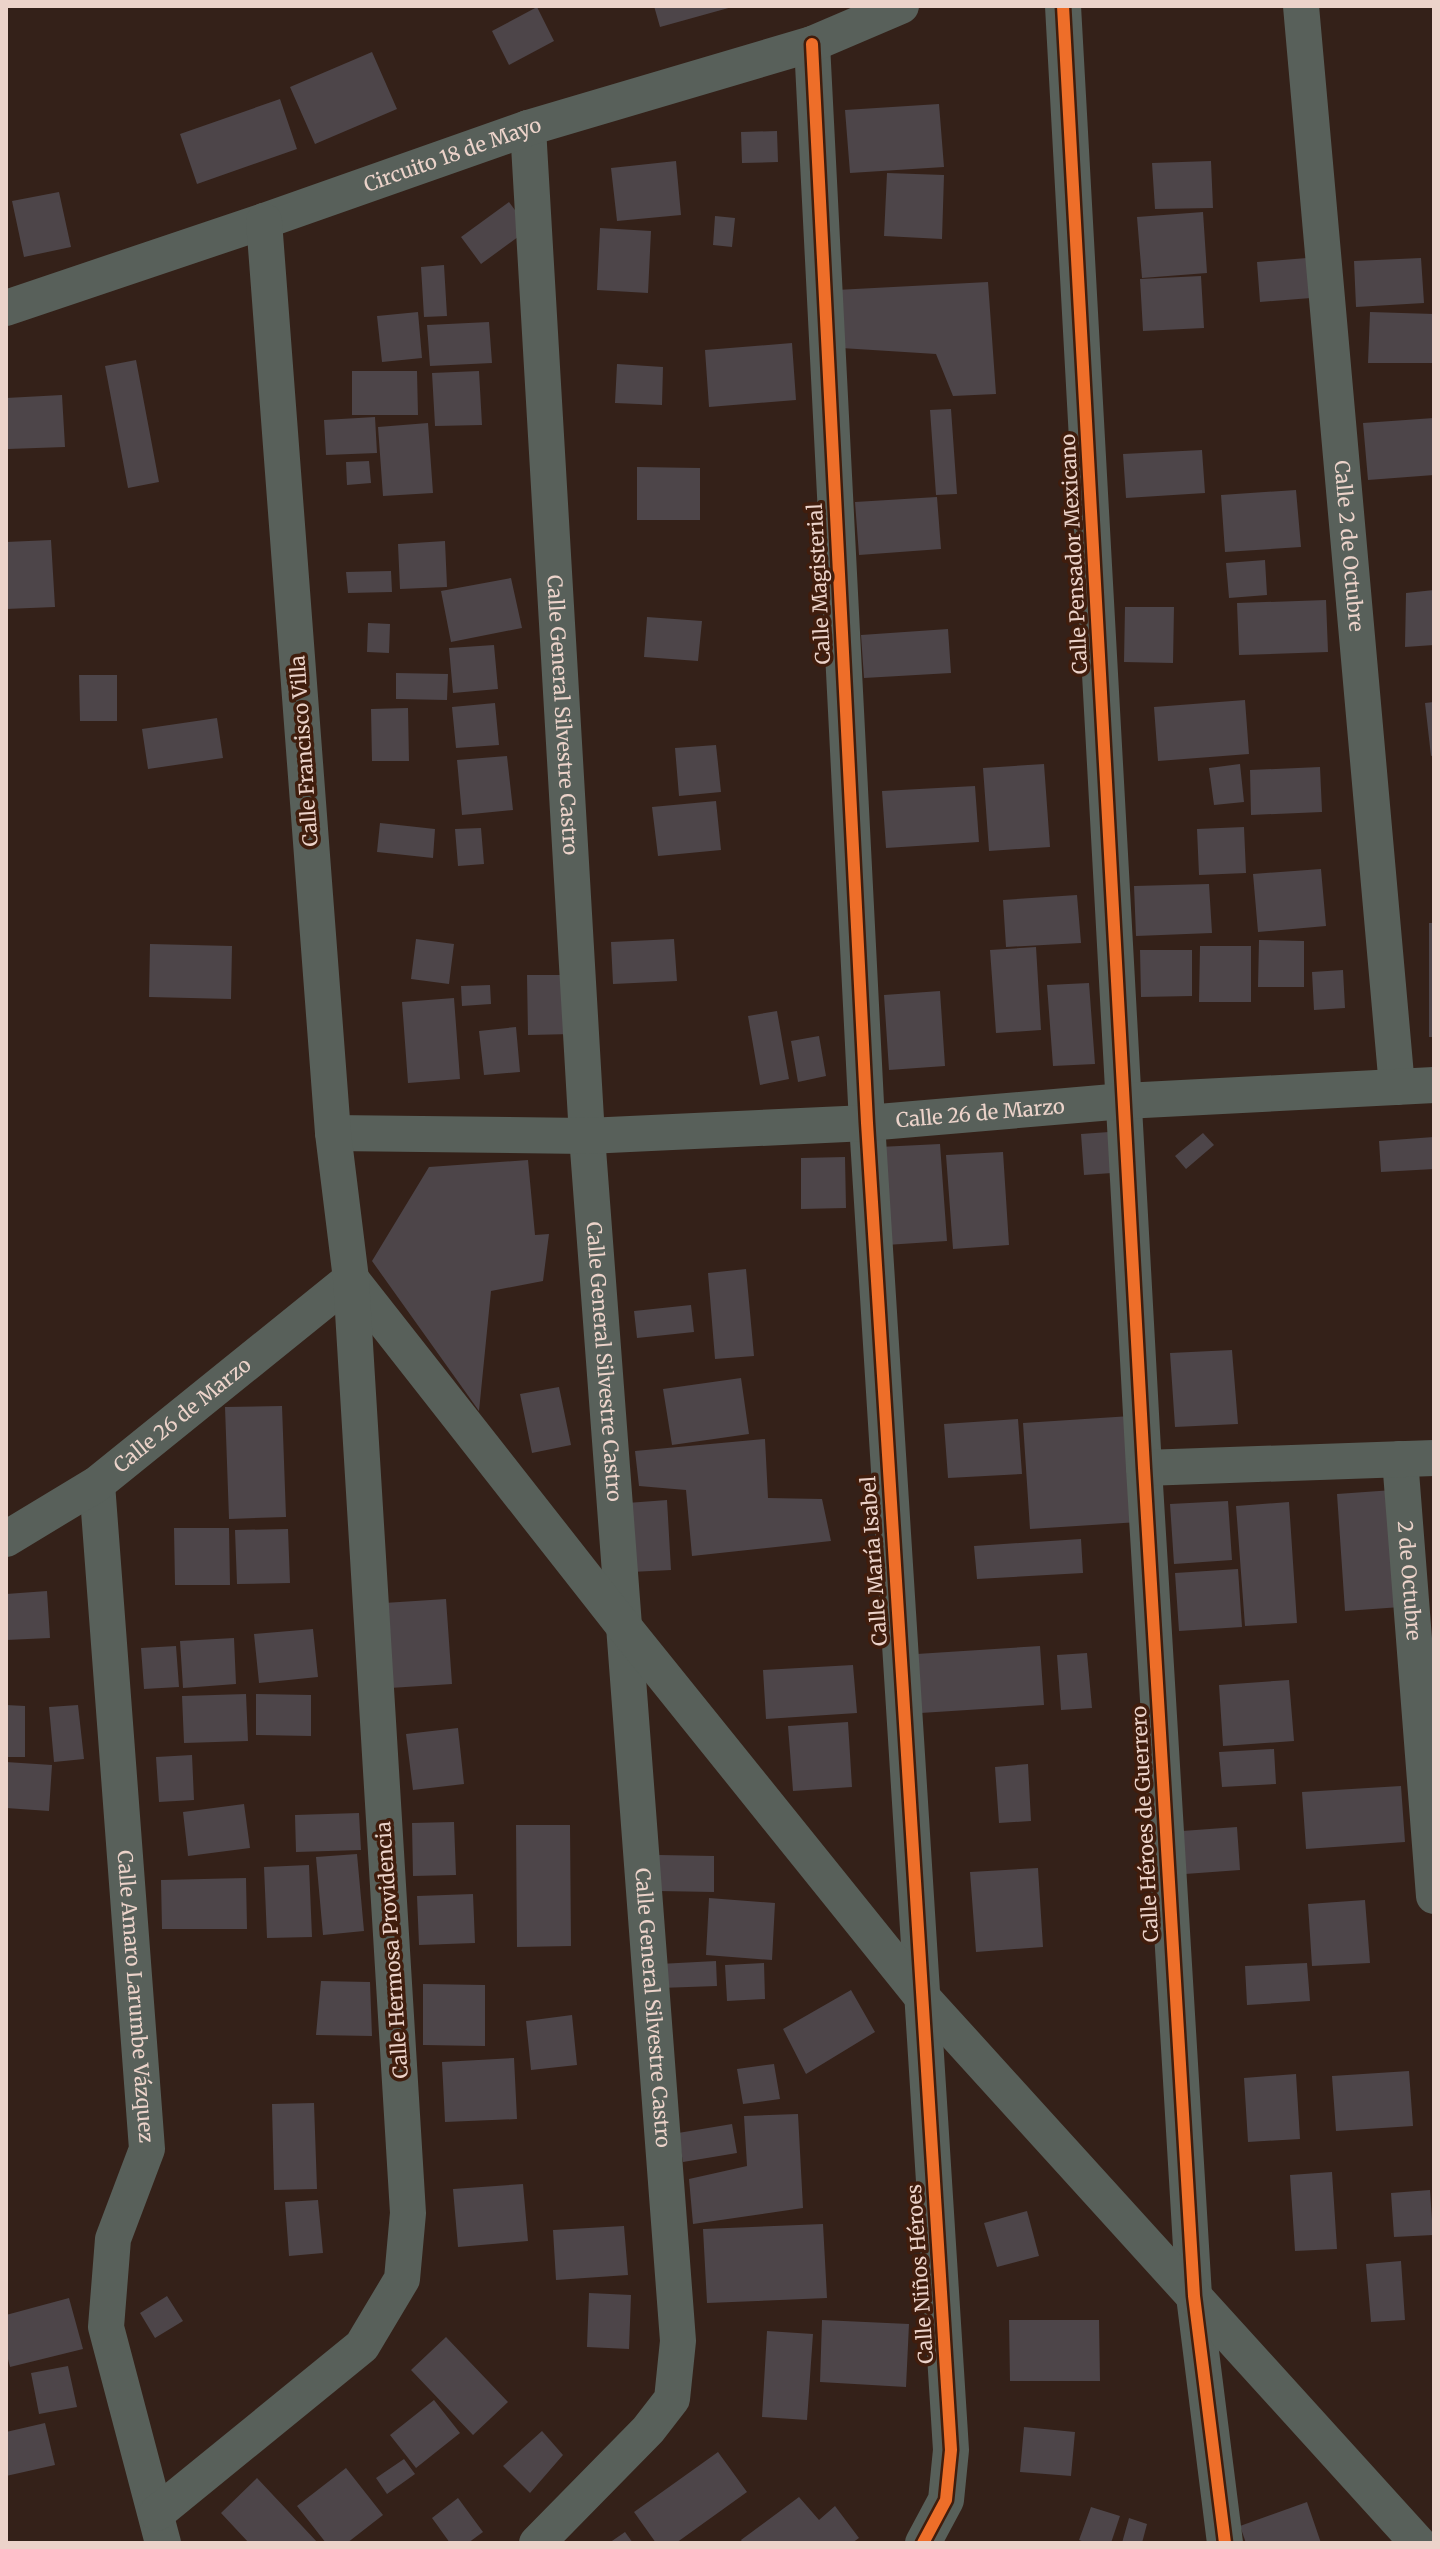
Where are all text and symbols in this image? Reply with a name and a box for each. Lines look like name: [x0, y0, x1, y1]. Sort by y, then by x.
street label: Circuito 18 de Mayo: [360, 112, 544, 197]
street label: Calle Pensador Mexicano: [1055, 433, 1092, 675]
street label: Calle 2 de Octubre: [1329, 459, 1369, 632]
street label: Calle Magisterial: [802, 503, 835, 665]
street label: Calle General Silvestre Castro: [542, 574, 584, 856]
street label: Calle Francisco Villa: [284, 654, 323, 847]
street label: Calle 26 de Marzo: [895, 1093, 1066, 1132]
street label: Calle General Silvestre Castro: [582, 1221, 628, 1503]
street label: Calle 26 de Marzo: [108, 1352, 256, 1478]
street label: Calle María Isabel: [855, 1475, 892, 1647]
street label: 2 de Octubre: [1393, 1520, 1427, 1641]
street label: Calle Héroes de Guerrero: [1126, 1705, 1163, 1943]
street label: Calle Hermosa Providencia: [370, 1820, 413, 2079]
street label: Calle Amaro Larumbe Vázquez: [113, 1849, 160, 2144]
street label: Calle General Silvestre Castro: [630, 1867, 676, 2149]
street label: Calle Niños Héroes: [901, 2183, 938, 2365]

